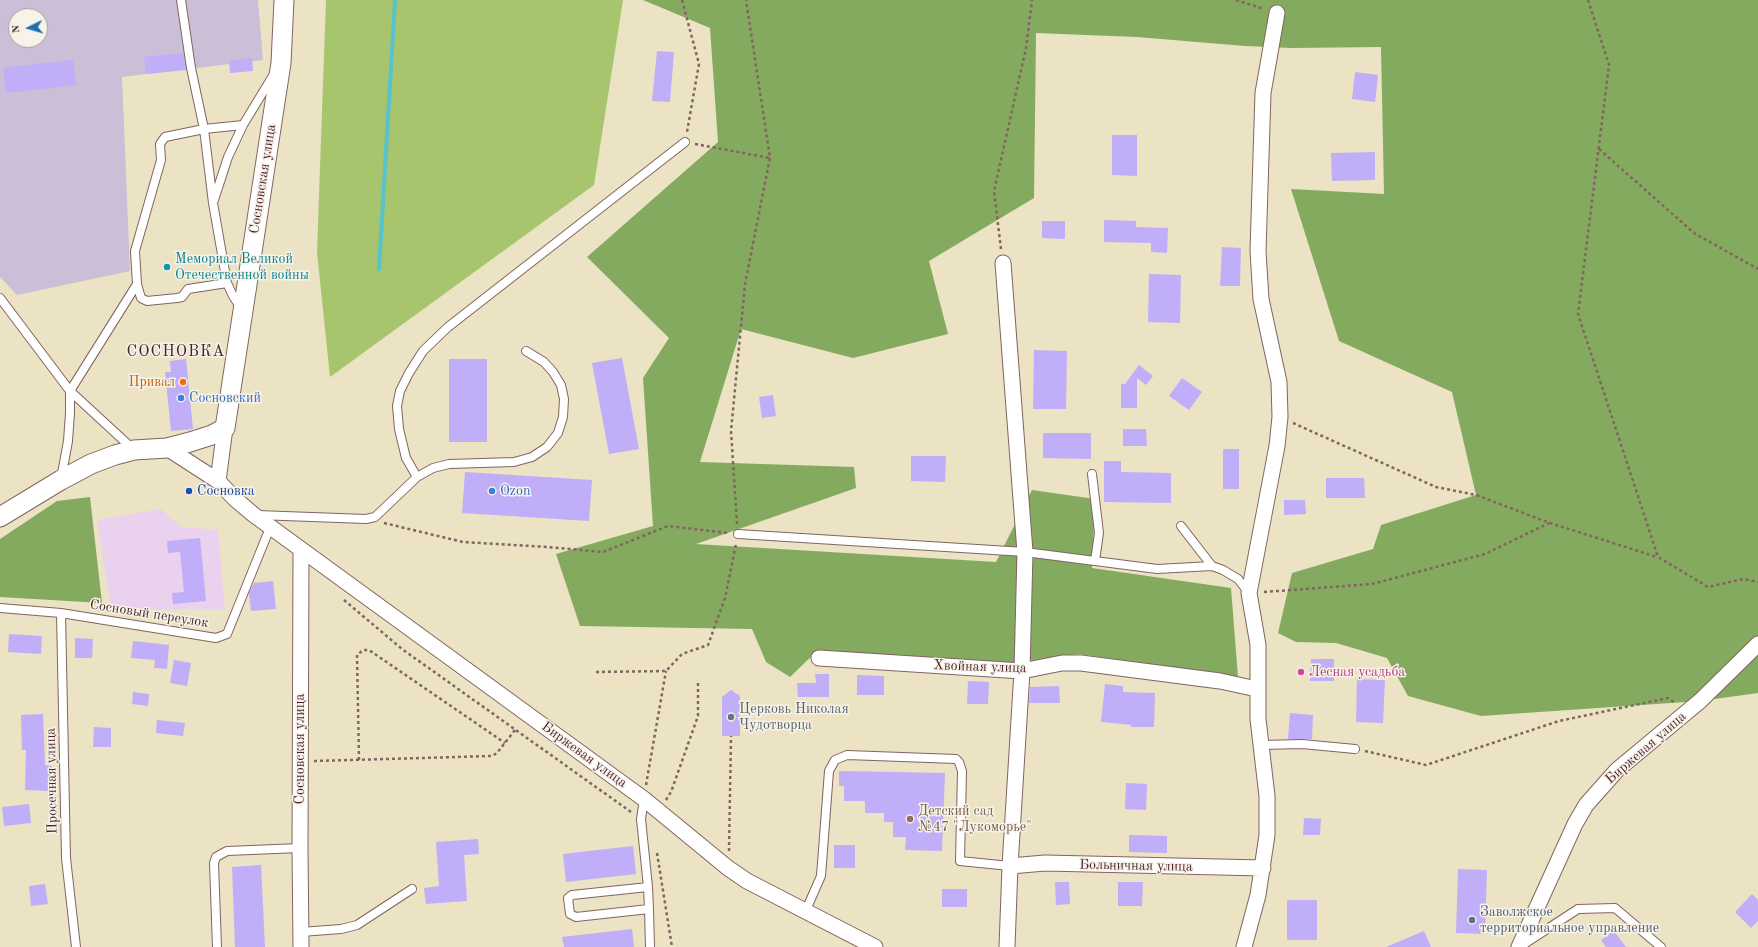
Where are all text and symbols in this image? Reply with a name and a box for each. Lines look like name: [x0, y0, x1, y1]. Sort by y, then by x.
north arrow: [8, 8, 48, 48]
text: N: [11, 24, 22, 34]
street label: Сосновская улица: [246, 123, 280, 235]
place label: Мемориал Великой Отечественной войны: [175, 251, 309, 284]
marker: Мемориал Великой Отечественной войны: [162, 262, 172, 272]
district label: СОСНОВКА: [127, 342, 225, 362]
place label: Привал: [128, 374, 175, 390]
marker: Привал: [178, 377, 188, 387]
place label: Сосновский: [189, 390, 261, 406]
marker: Сосновский: [176, 393, 186, 403]
place label: Сосновка: [197, 483, 255, 499]
place label: Ozon: [500, 483, 530, 499]
marker: Сосновка: [184, 486, 194, 496]
marker: Ozon: [487, 486, 497, 496]
street label: Сосновый переулок: [88, 596, 210, 632]
street label: Хвойная улица: [933, 657, 1027, 677]
place label: Лесная усадьба: [1309, 664, 1405, 680]
marker: Лесная усадьба: [1296, 667, 1306, 677]
street label: Сосновская улица: [292, 694, 308, 804]
place label: Церковь Николая Чудотворца: [739, 701, 849, 734]
street label: Биржевая улица: [1602, 708, 1690, 788]
marker: Церковь Николая Чудотворца: [726, 712, 736, 722]
street label: Биржевая улица: [538, 718, 630, 792]
street label: Просечная улица: [43, 728, 61, 834]
place label: Детский сад №47 "Лукоморье": [918, 803, 1032, 836]
marker: Детский сад №47 "Лукоморье": [905, 814, 915, 824]
street label: Больничная улица: [1079, 857, 1193, 875]
place label: Заволжское территориальное управление: [1480, 904, 1659, 936]
marker: Заволжское территориальное управление: [1467, 915, 1477, 925]

